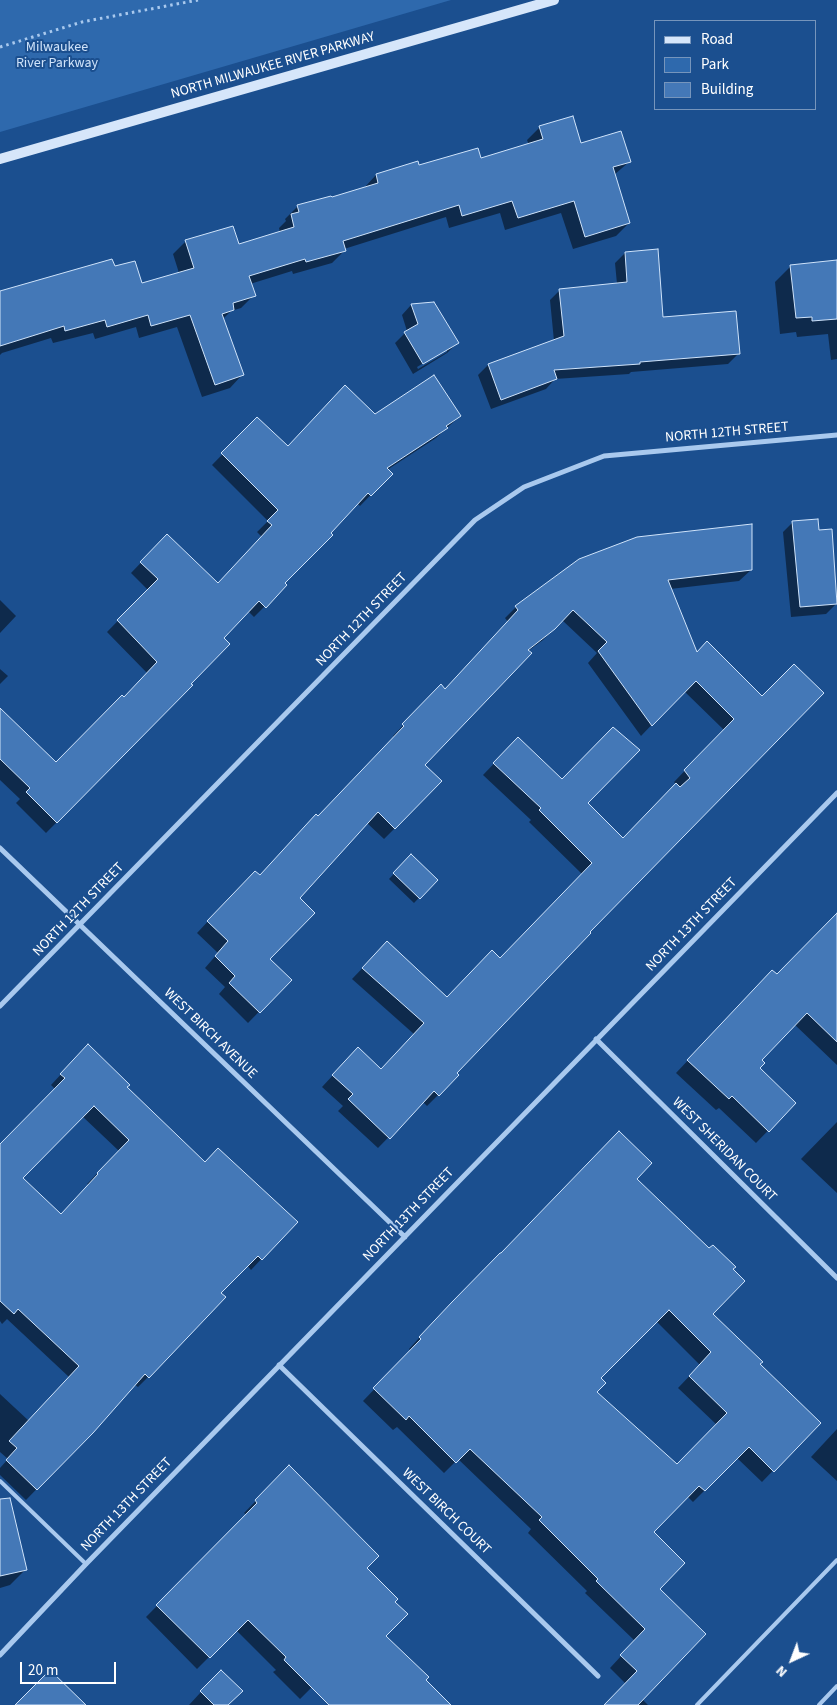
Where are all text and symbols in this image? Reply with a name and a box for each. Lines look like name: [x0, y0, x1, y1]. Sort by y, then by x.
legend: [654, 20, 817, 110]
street label: NORTH MILWAUKEE RIVER PARKWAY: [169, 29, 377, 103]
text: Road: [701, 29, 733, 50]
park label: Milwaukee River Parkway: [16, 40, 98, 72]
text: Park: [701, 54, 729, 75]
text: Building: [701, 79, 753, 100]
street label: NORTH 12TH STREET: [665, 419, 789, 447]
street label: NORTH 12TH STREET: [313, 570, 411, 670]
street label: NORTH 12TH STREET: [30, 860, 128, 960]
street label: NORTH 13TH STREET: [643, 875, 741, 975]
street label: WEST BIRCH AVENUE: [160, 985, 260, 1083]
street label: WEST SHERIDAN COURT: [668, 1094, 780, 1206]
street label: NORTH 13TH STREET: [360, 1165, 458, 1265]
street label: NORTH 13TH STREET: [78, 1455, 176, 1555]
street label: WEST BIRCH COURT: [398, 1465, 494, 1559]
north arrow: [767, 1635, 817, 1685]
scale bar: [22, 1652, 119, 1684]
text: 20 m: [28, 1660, 58, 1681]
text: N: [772, 1660, 792, 1681]

